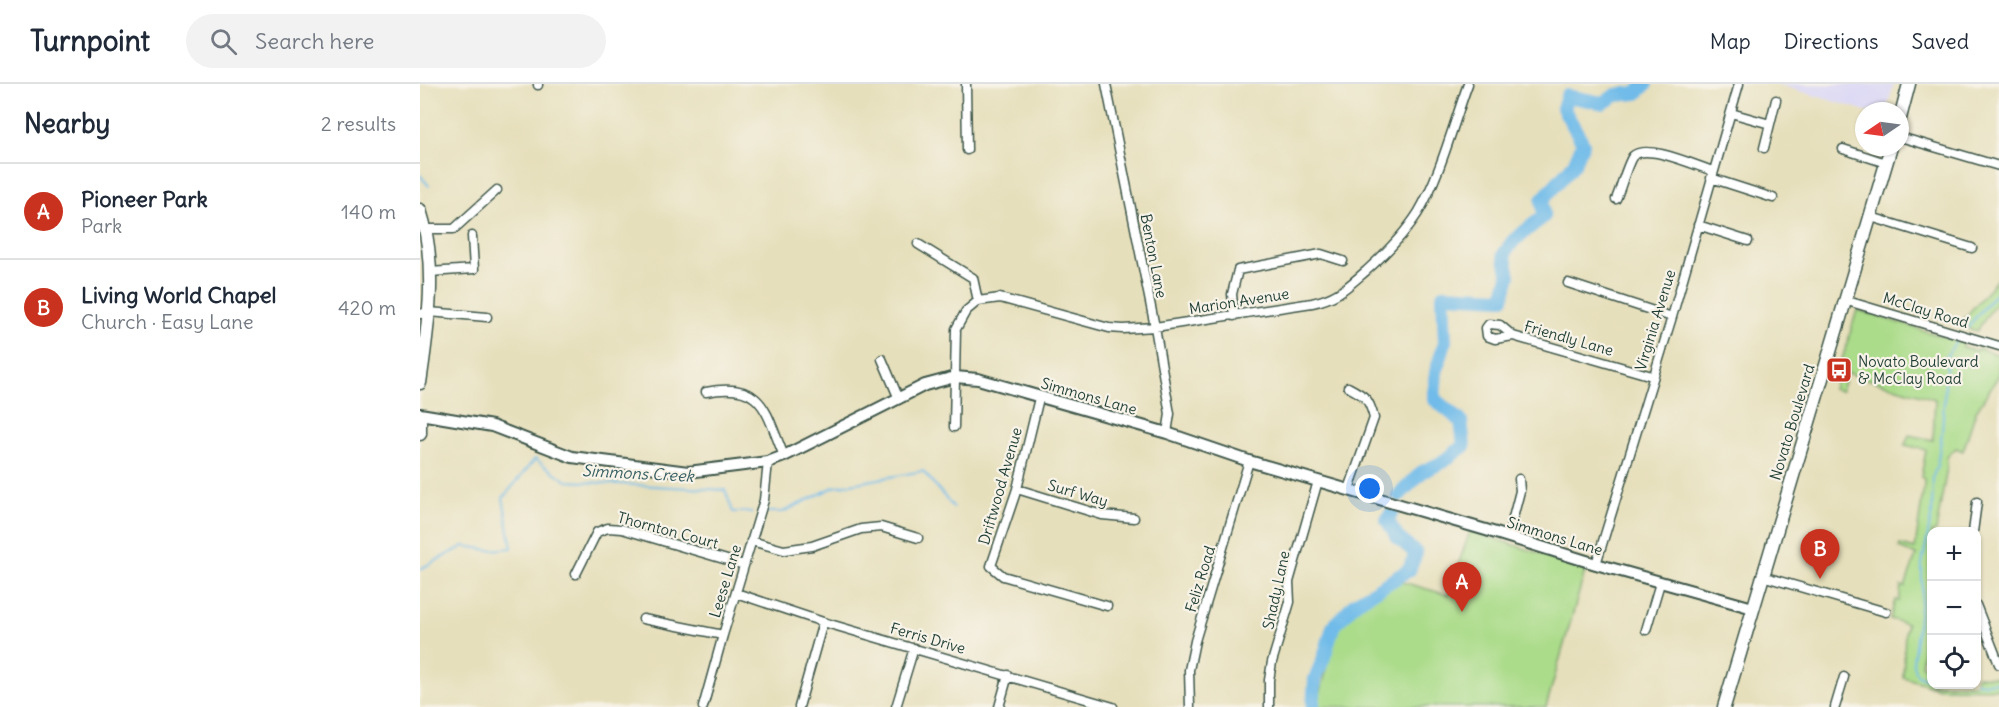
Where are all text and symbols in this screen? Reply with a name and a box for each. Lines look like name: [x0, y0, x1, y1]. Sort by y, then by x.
search box: [186, 14, 606, 68]
text: Turnpoint: [30, 23, 150, 59]
icon: search: [207, 25, 240, 58]
text: Search here: [255, 27, 374, 55]
text: Map: [1710, 28, 1751, 55]
text: Directions: [1784, 28, 1878, 55]
text: Saved: [1911, 28, 1969, 55]
north arrow: [1855, 102, 1909, 156]
text: Nearby: [24, 107, 110, 140]
text: 2 results: [321, 111, 396, 136]
text: Pioneer Park: [81, 185, 208, 213]
text: A: [37, 199, 50, 224]
text: 140 m: [341, 199, 396, 224]
street label: Benton Lane: [1137, 212, 1171, 300]
text: Park: [81, 213, 122, 238]
street label: Virginia Avenue: [1631, 267, 1679, 373]
text: Living World Chapel: [81, 281, 276, 309]
street label: Marion Avenue: [1188, 284, 1290, 318]
street label: McClay Road: [1881, 288, 1971, 332]
text: B: [37, 295, 50, 320]
text: 420 m: [338, 295, 396, 320]
text: Church · Easy Lane: [81, 309, 254, 334]
street label: Friendly Lane: [1522, 316, 1616, 360]
place label: Novato Boulevard & McClay Road: [1858, 352, 1979, 388]
bus stop icon: Novato Boulevard & McClay Road: [1824, 355, 1854, 385]
street label: Novato Boulevard: [1765, 361, 1819, 482]
street label: Simmons Lane: [1039, 373, 1139, 419]
street label: Driftwood Avenue: [974, 425, 1026, 547]
water label: Simmons Creek: [582, 460, 696, 486]
your location: [1355, 474, 1384, 503]
street label: Surf Way: [1046, 475, 1110, 511]
street label: Thornton Court: [616, 507, 720, 553]
street label: Simmons Lane: [1505, 512, 1605, 560]
map controls: [1927, 527, 1981, 689]
button: +: [1927, 527, 1981, 581]
pin: B: [1800, 530, 1840, 579]
street label: Leese Lane: [705, 542, 745, 620]
street label: Feliz Road: [1181, 543, 1219, 614]
street label: Shady Lane: [1258, 549, 1294, 631]
pin: A: [1442, 562, 1482, 612]
button: −: [1927, 581, 1981, 635]
street label: Ferris Drive: [888, 618, 968, 658]
button: locate: [1927, 635, 1981, 689]

